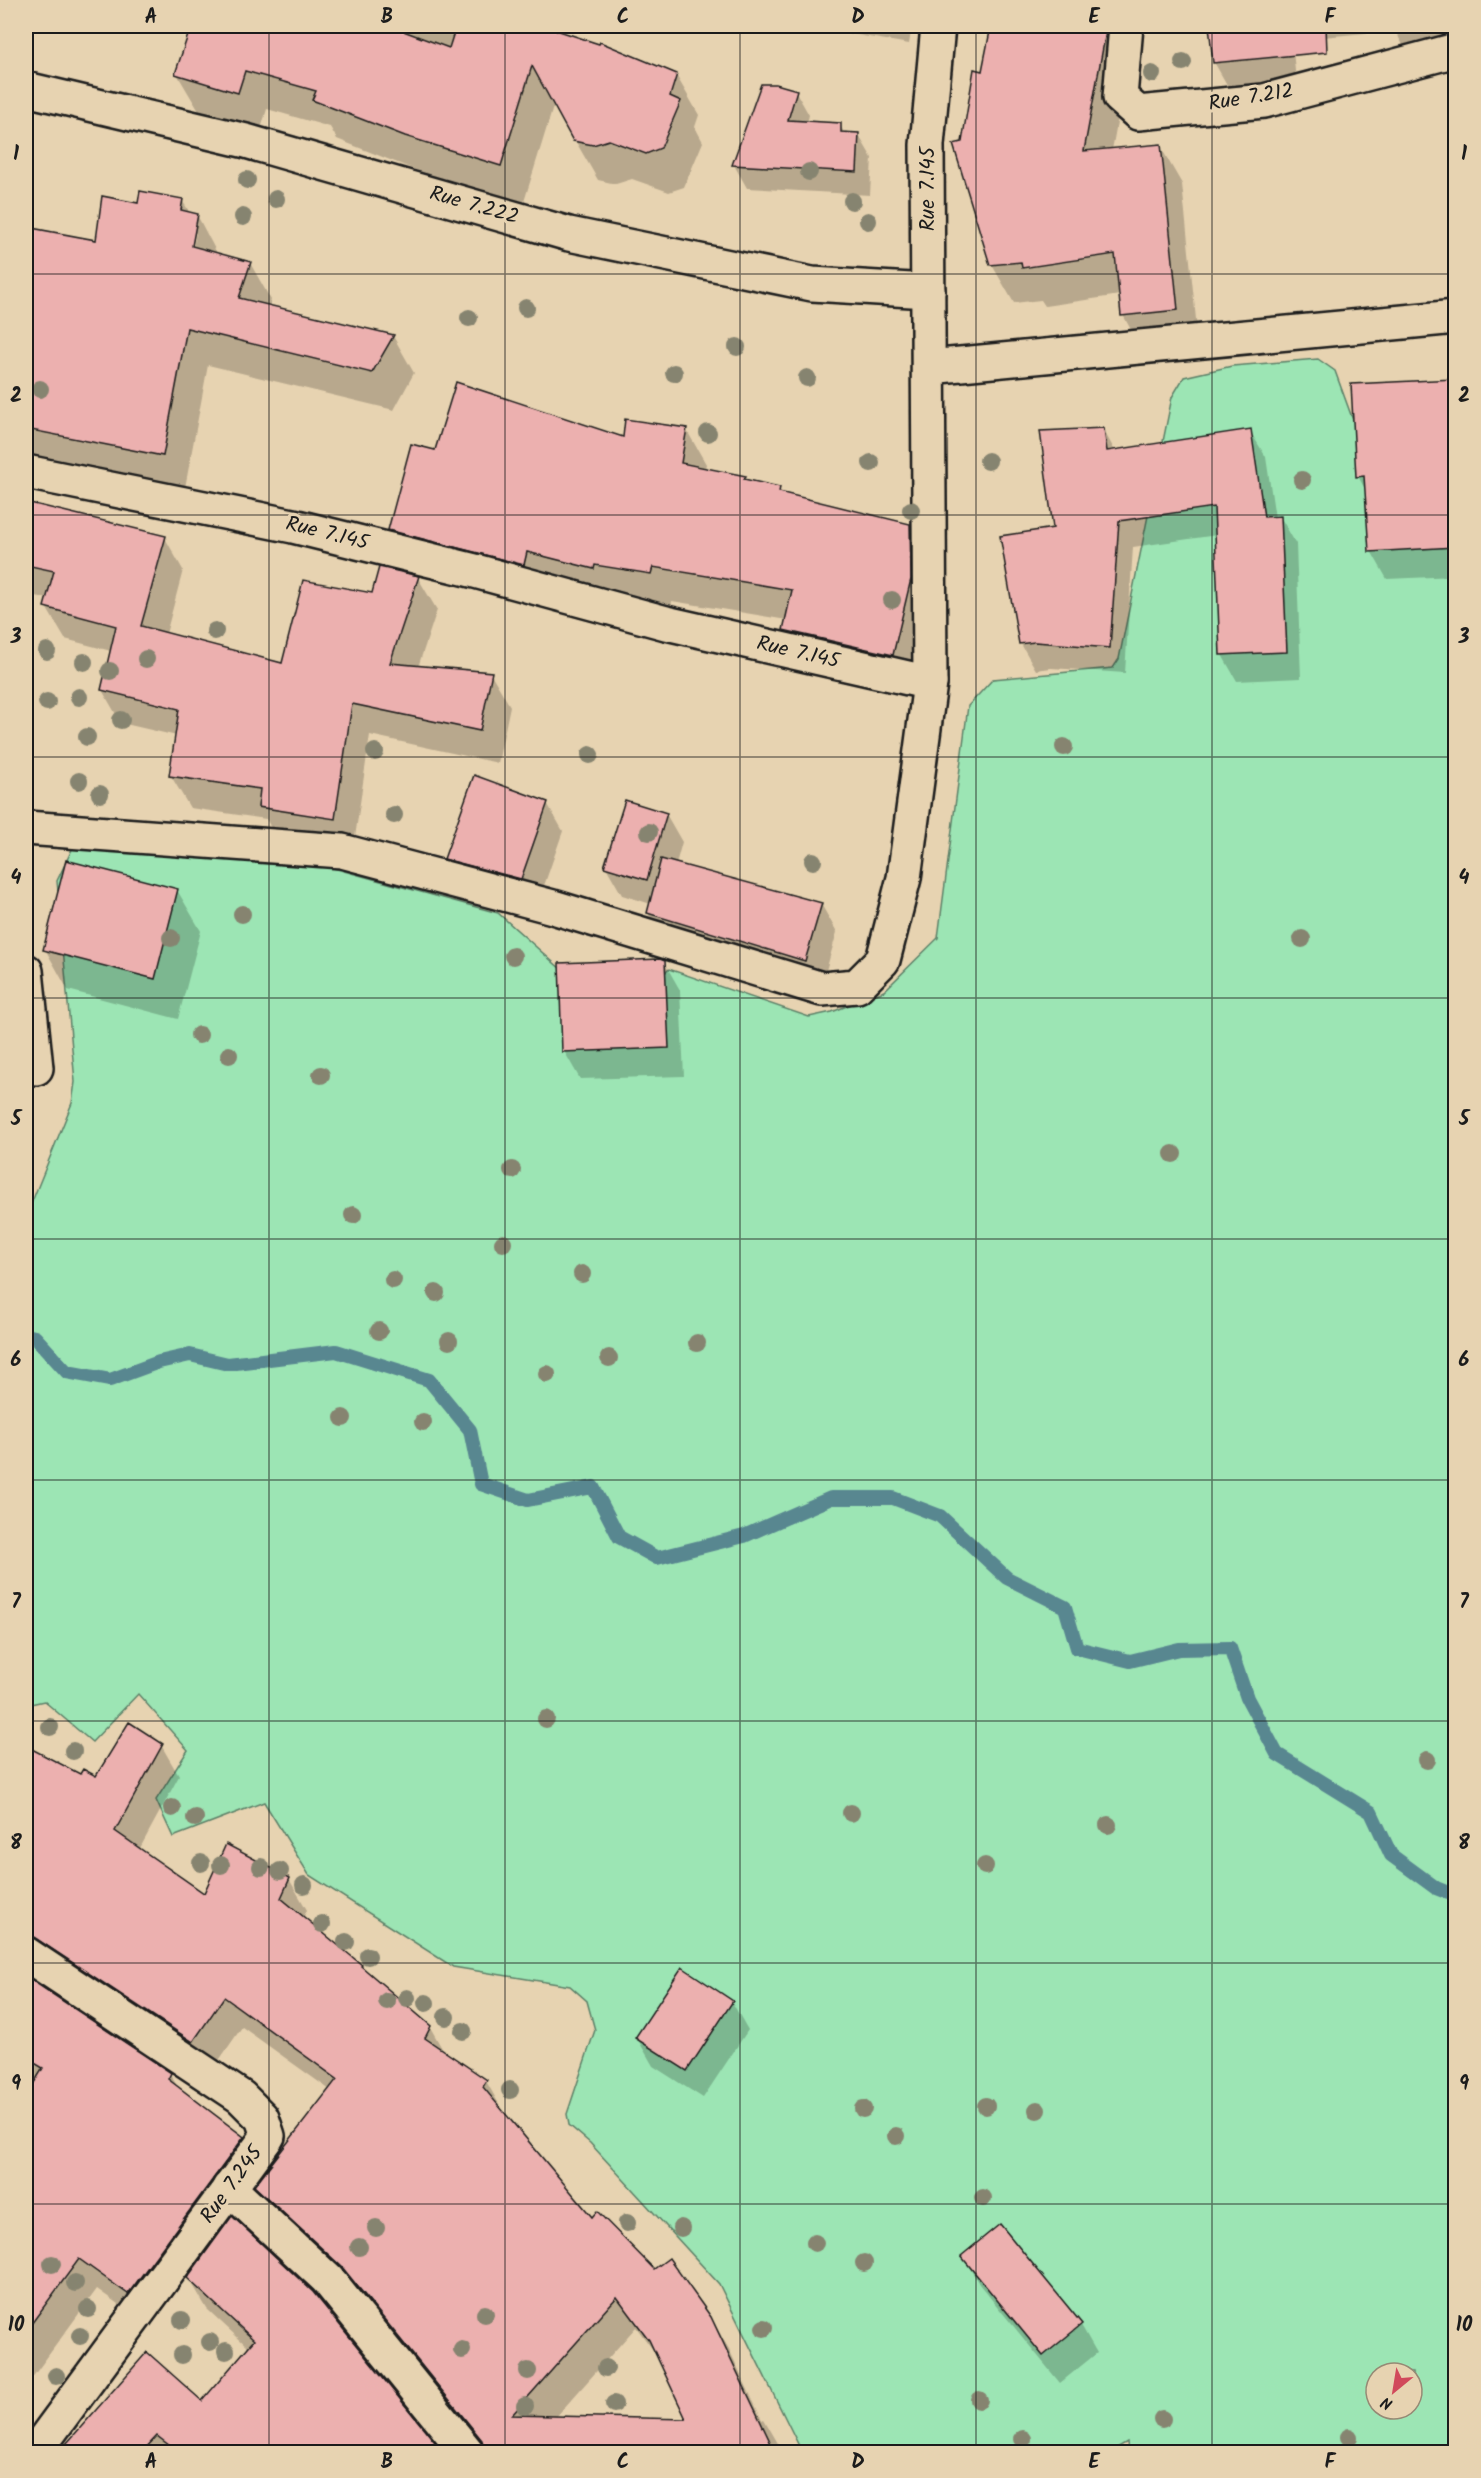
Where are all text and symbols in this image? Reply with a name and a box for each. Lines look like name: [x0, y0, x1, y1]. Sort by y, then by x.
text: A: [145, 2, 157, 34]
text: B: [381, 2, 393, 34]
text: C: [617, 2, 629, 34]
text: D: [851, 2, 865, 34]
text: E: [1088, 2, 1100, 34]
text: F: [1325, 2, 1337, 34]
street label: Rue 7.212: [1206, 75, 1296, 121]
text: 1: [13, 139, 19, 171]
text: 1: [1461, 139, 1467, 171]
street label: Rue 7.145: [912, 145, 945, 231]
street label: Rue 7.222: [425, 178, 523, 234]
text: 2: [10, 381, 22, 413]
text: 2: [1458, 381, 1470, 413]
street label: Rue 7.145: [282, 508, 374, 561]
text: 3: [10, 622, 22, 654]
text: 3: [1458, 622, 1470, 654]
street label: Rue 7.145: [753, 627, 844, 679]
text: 4: [11, 863, 22, 895]
text: 4: [1459, 863, 1470, 895]
text: 5: [10, 1104, 23, 1136]
text: 5: [1458, 1104, 1471, 1136]
text: 6: [11, 1345, 22, 1377]
text: 6: [1459, 1345, 1470, 1377]
text: 7: [11, 1587, 21, 1619]
text: 7: [1459, 1587, 1469, 1619]
text: 8: [10, 1828, 22, 1860]
text: 8: [1458, 1828, 1470, 1860]
text: 9: [11, 2069, 21, 2101]
text: 9: [1459, 2069, 1469, 2101]
street label: Rue 7.245: [192, 2138, 273, 2231]
text: 10: [8, 2310, 25, 2342]
text: 10: [1456, 2310, 1473, 2342]
north arrow: [1364, 2361, 1424, 2421]
text: N: [1377, 2389, 1398, 2416]
text: A: [145, 2447, 157, 2478]
text: B: [381, 2447, 393, 2478]
text: C: [617, 2447, 629, 2478]
text: D: [851, 2447, 865, 2478]
text: E: [1088, 2447, 1100, 2478]
text: F: [1325, 2447, 1337, 2478]

